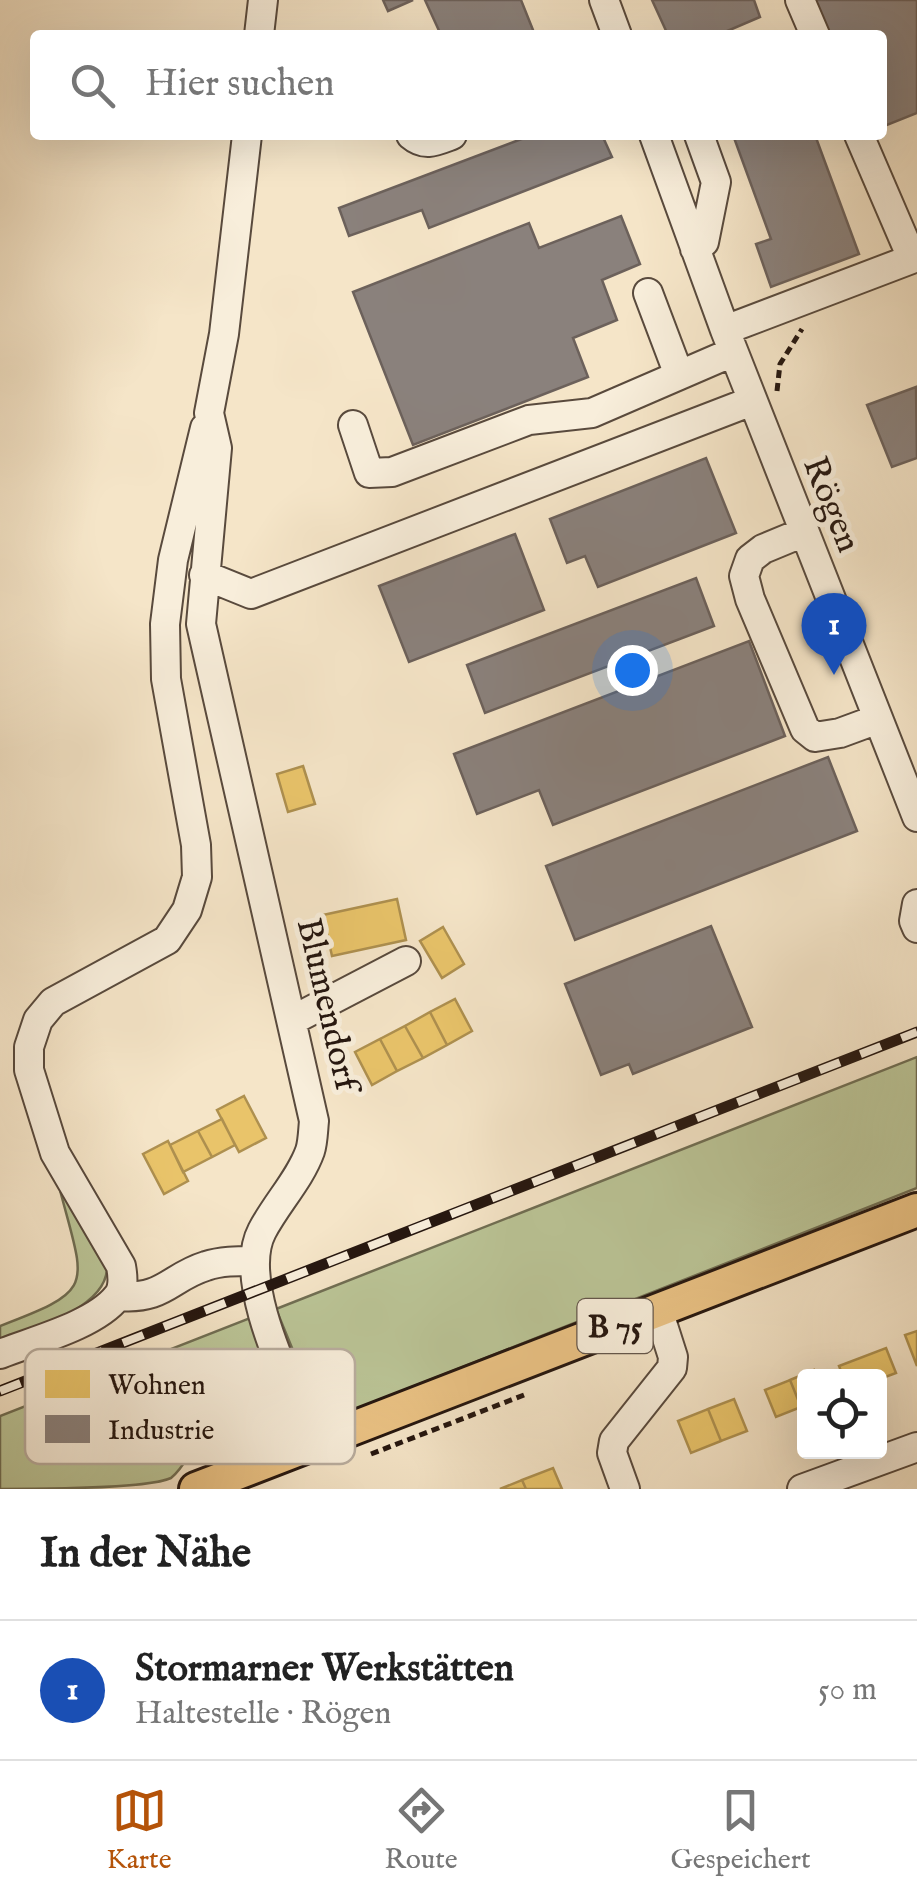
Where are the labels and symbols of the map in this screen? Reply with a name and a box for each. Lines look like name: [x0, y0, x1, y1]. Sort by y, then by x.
street label: Rögen: [791, 451, 870, 559]
pin: 1: [802, 592, 866, 675]
your location: [607, 645, 658, 696]
street label: Blumendorf: [285, 914, 369, 1100]
road number: B 75: [578, 1299, 652, 1353]
legend: [25, 1349, 355, 1464]
text: Wohnen: [108, 1369, 206, 1404]
text: Industrie: [108, 1414, 215, 1449]

